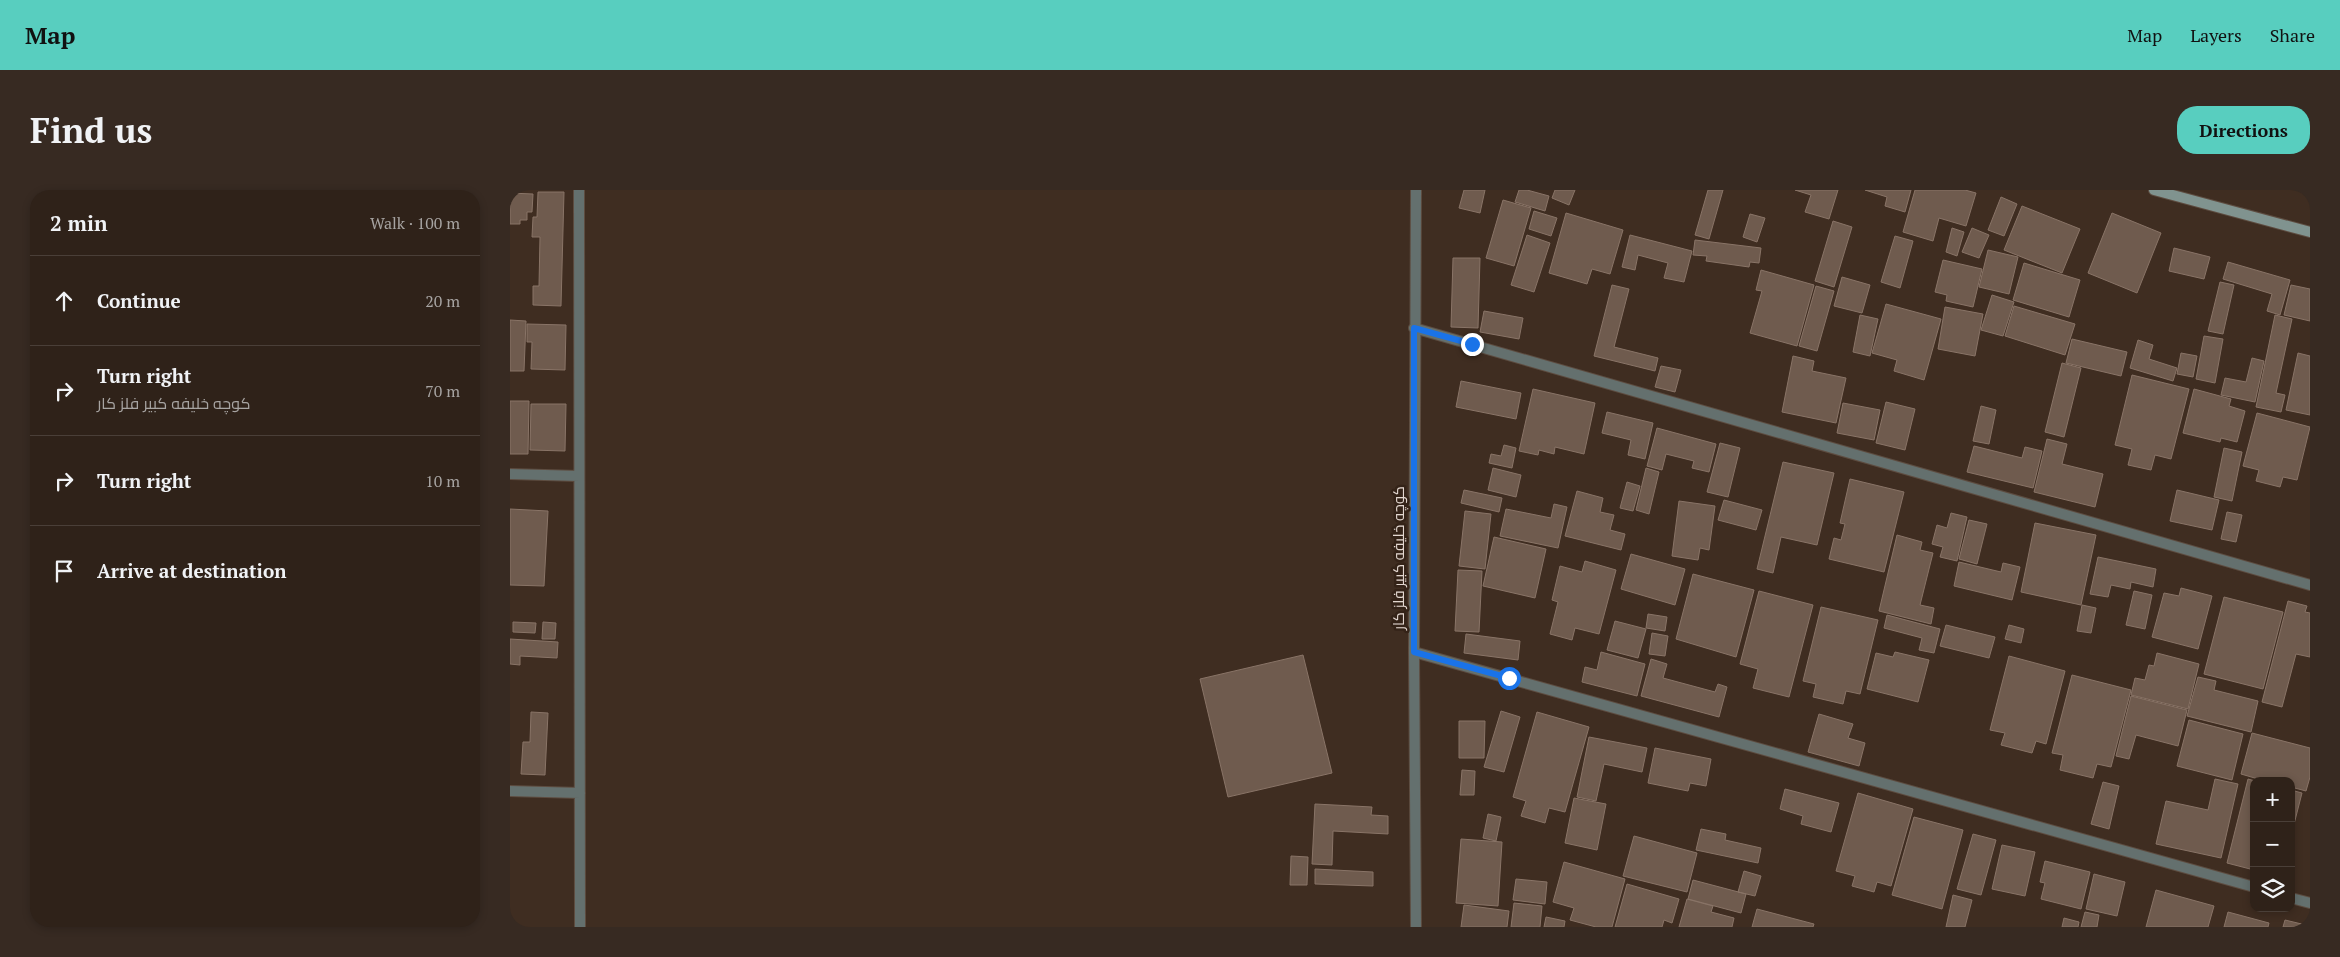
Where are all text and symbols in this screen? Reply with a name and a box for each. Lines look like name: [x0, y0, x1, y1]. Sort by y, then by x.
text: Map: [25, 19, 75, 51]
text: Map: [2127, 23, 2162, 47]
text: Layers: [2190, 23, 2242, 47]
text: Share: [2270, 23, 2315, 47]
button: Directions: [2177, 106, 2310, 154]
text: Find us: [30, 107, 152, 153]
text: 2 min: [50, 209, 107, 237]
text: Walk · 100 m: [370, 212, 460, 234]
icon: ahead: [50, 287, 78, 315]
text: Continue: [97, 288, 181, 313]
text: 20 m: [425, 290, 460, 312]
route end: [1461, 333, 1484, 356]
text: Turn right: [97, 363, 191, 388]
icon: right: [50, 377, 78, 405]
text: 70 m: [425, 380, 460, 402]
text: کوچه خلیفه کبیر فلز کار: [97, 392, 250, 414]
icon: right: [50, 467, 78, 495]
text: Turn right: [97, 468, 191, 493]
text: 10 m: [425, 470, 460, 492]
street label: کوچه خلیفه کبیر فلز کار: [1388, 486, 1409, 631]
icon: arrive: [50, 557, 78, 585]
text: Arrive at destination: [97, 558, 286, 583]
route start: [1498, 667, 1521, 690]
map controls: [2250, 777, 2295, 912]
button: +: [2250, 777, 2295, 822]
button: −: [2250, 822, 2295, 867]
button: layers: [2250, 867, 2295, 912]

